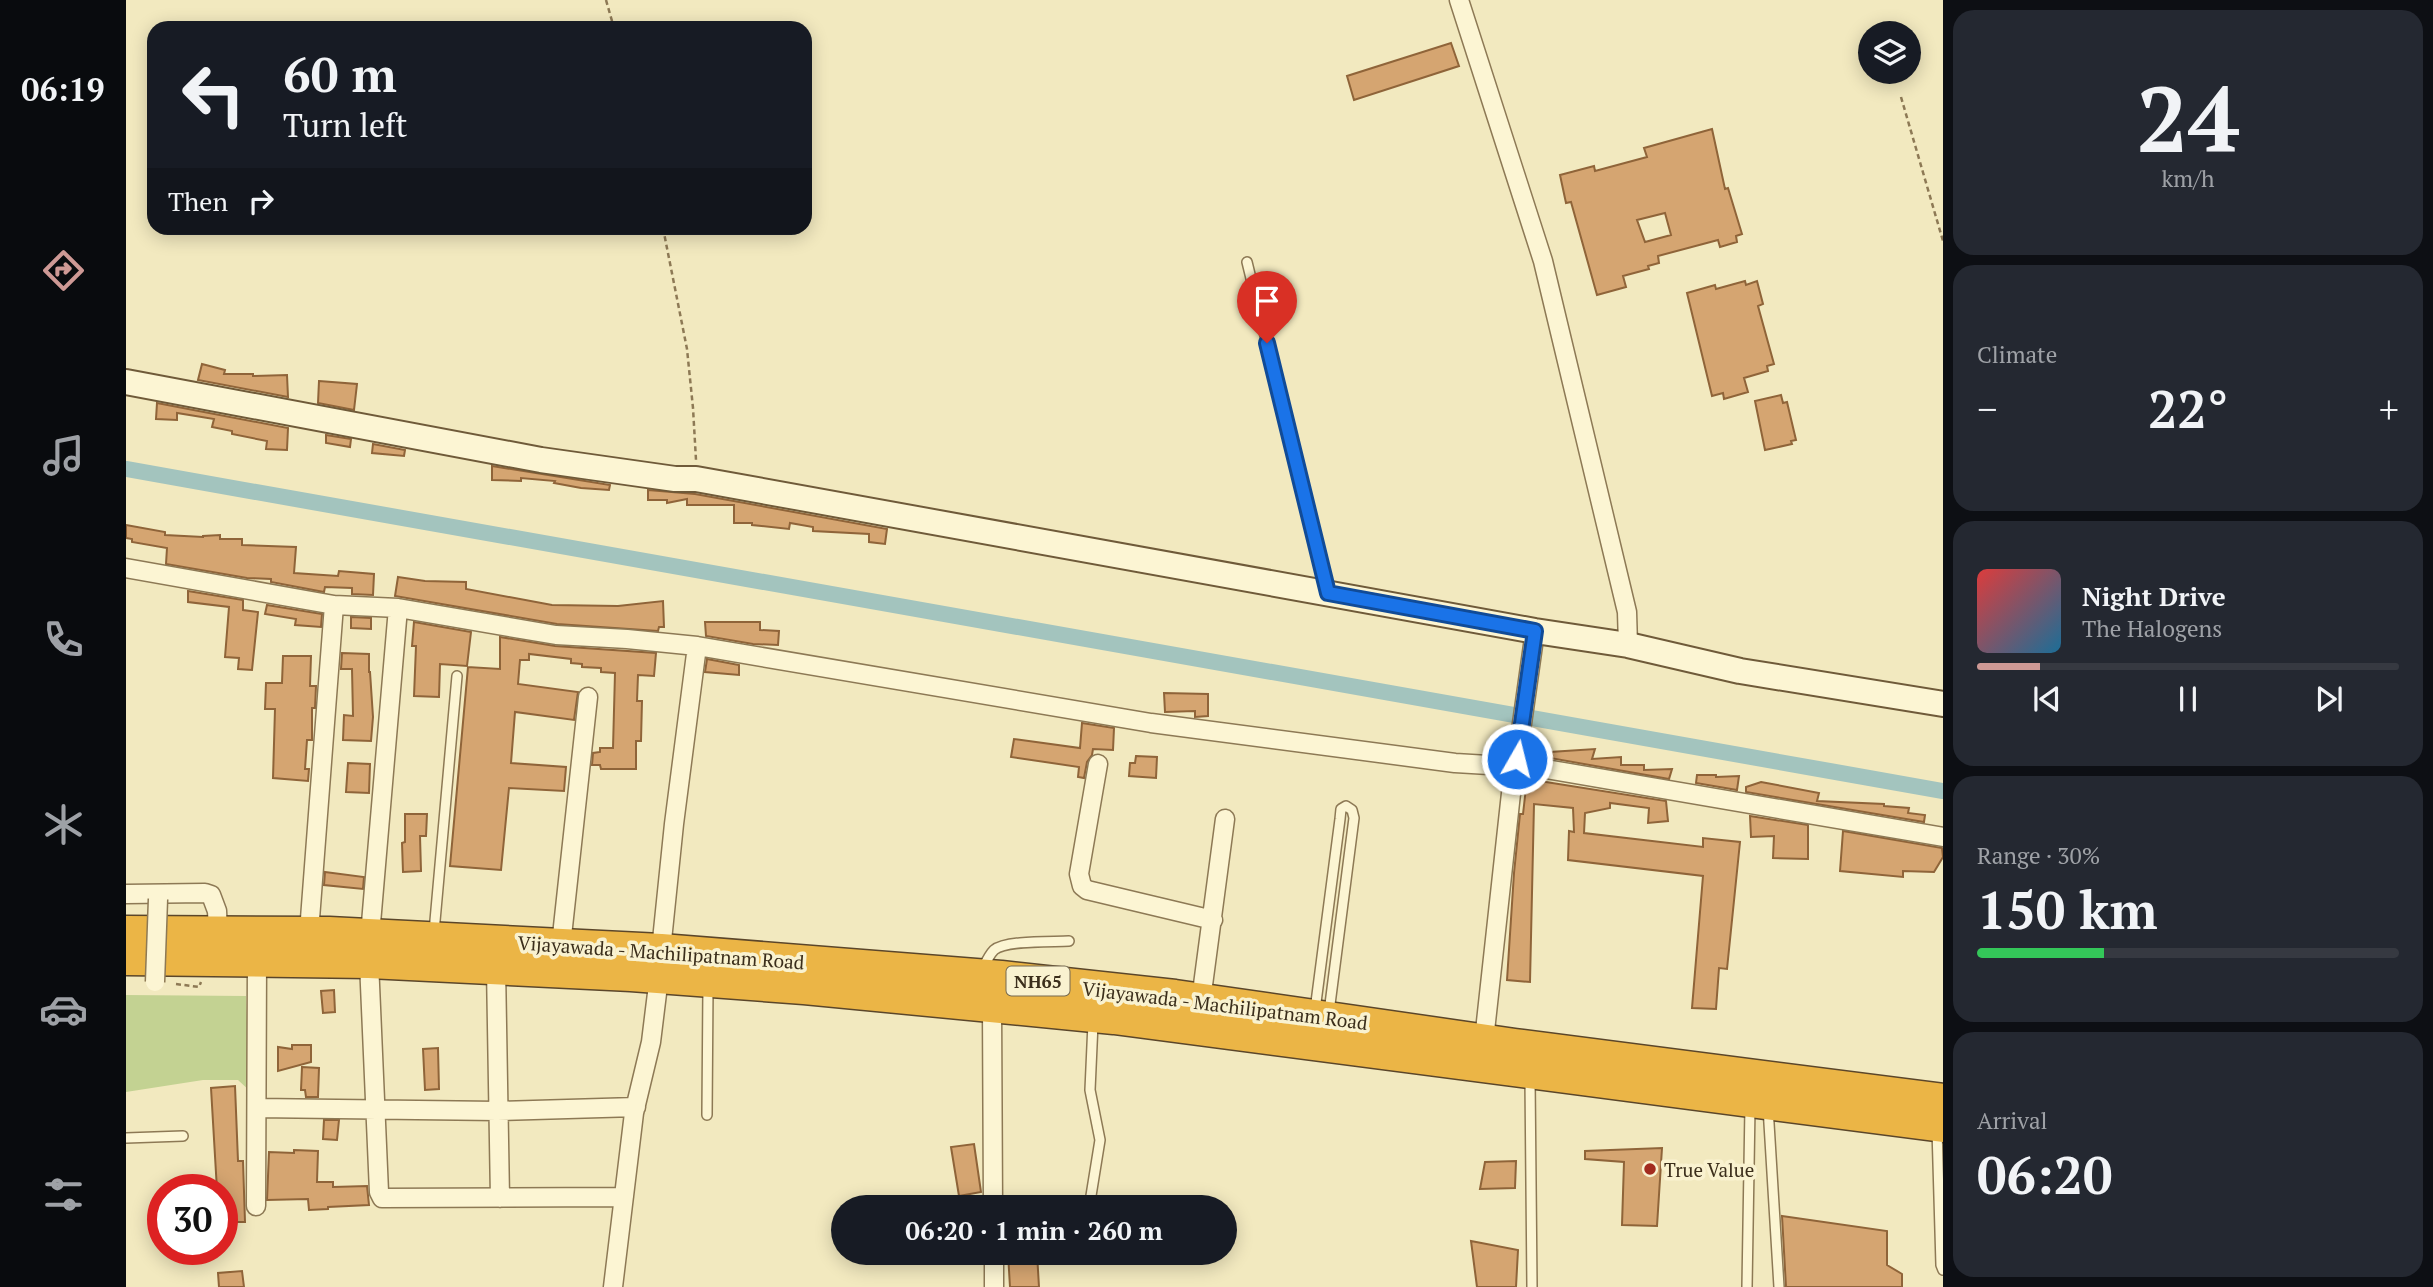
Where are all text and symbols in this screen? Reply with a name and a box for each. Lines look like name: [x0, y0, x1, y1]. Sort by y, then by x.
map controls: [1858, 21, 1921, 84]
button: layers: [1858, 21, 1921, 84]
text: 60 m: [283, 41, 397, 106]
icon: left: [168, 49, 259, 140]
text: 24: [2137, 57, 2239, 178]
text: 06:19: [21, 68, 105, 110]
text: Turn left: [283, 104, 407, 146]
text: km/h: [2161, 163, 2215, 194]
icon: right: [242, 182, 280, 220]
text: Then: [168, 184, 228, 218]
icon: directions: [39, 246, 88, 295]
pin: [1237, 271, 1297, 343]
icon: arrive: [1248, 282, 1286, 320]
text: Climate: [1977, 339, 2057, 370]
text: 22°: [2148, 374, 2228, 443]
text: −: [1977, 384, 1997, 434]
text: +: [2379, 384, 2399, 434]
icon: music: [39, 431, 88, 480]
text: Night Drive: [2082, 579, 2226, 613]
text: The Halogens: [2082, 613, 2222, 644]
icon: phone: [39, 615, 88, 664]
icon: previous: [2028, 680, 2066, 718]
icon: pause: [2169, 680, 2207, 718]
icon: next: [2310, 680, 2348, 718]
position arrow: [1480, 722, 1554, 796]
icon: climate: [39, 800, 88, 849]
text: Range · 30%: [1977, 840, 2100, 871]
text: 150 km: [1977, 875, 2158, 944]
street label: Vijayawada - Machilipatnam Road: [517, 930, 806, 975]
road number: NH65: [1006, 966, 1070, 996]
street label: Vijayawada - Machilipatnam Road: [1081, 975, 1370, 1035]
icon: car: [39, 985, 88, 1034]
text: Arrival: [1977, 1105, 2048, 1136]
text: 06:20: [1977, 1140, 2112, 1209]
place label: True Value: [1664, 1157, 1754, 1182]
marker: True Value: [1642, 1161, 1658, 1177]
icon: filters: [39, 1170, 88, 1219]
speed limit sign: 30: [147, 1174, 238, 1265]
text: 06:20 · 1 min · 260 m: [905, 1213, 1163, 1247]

